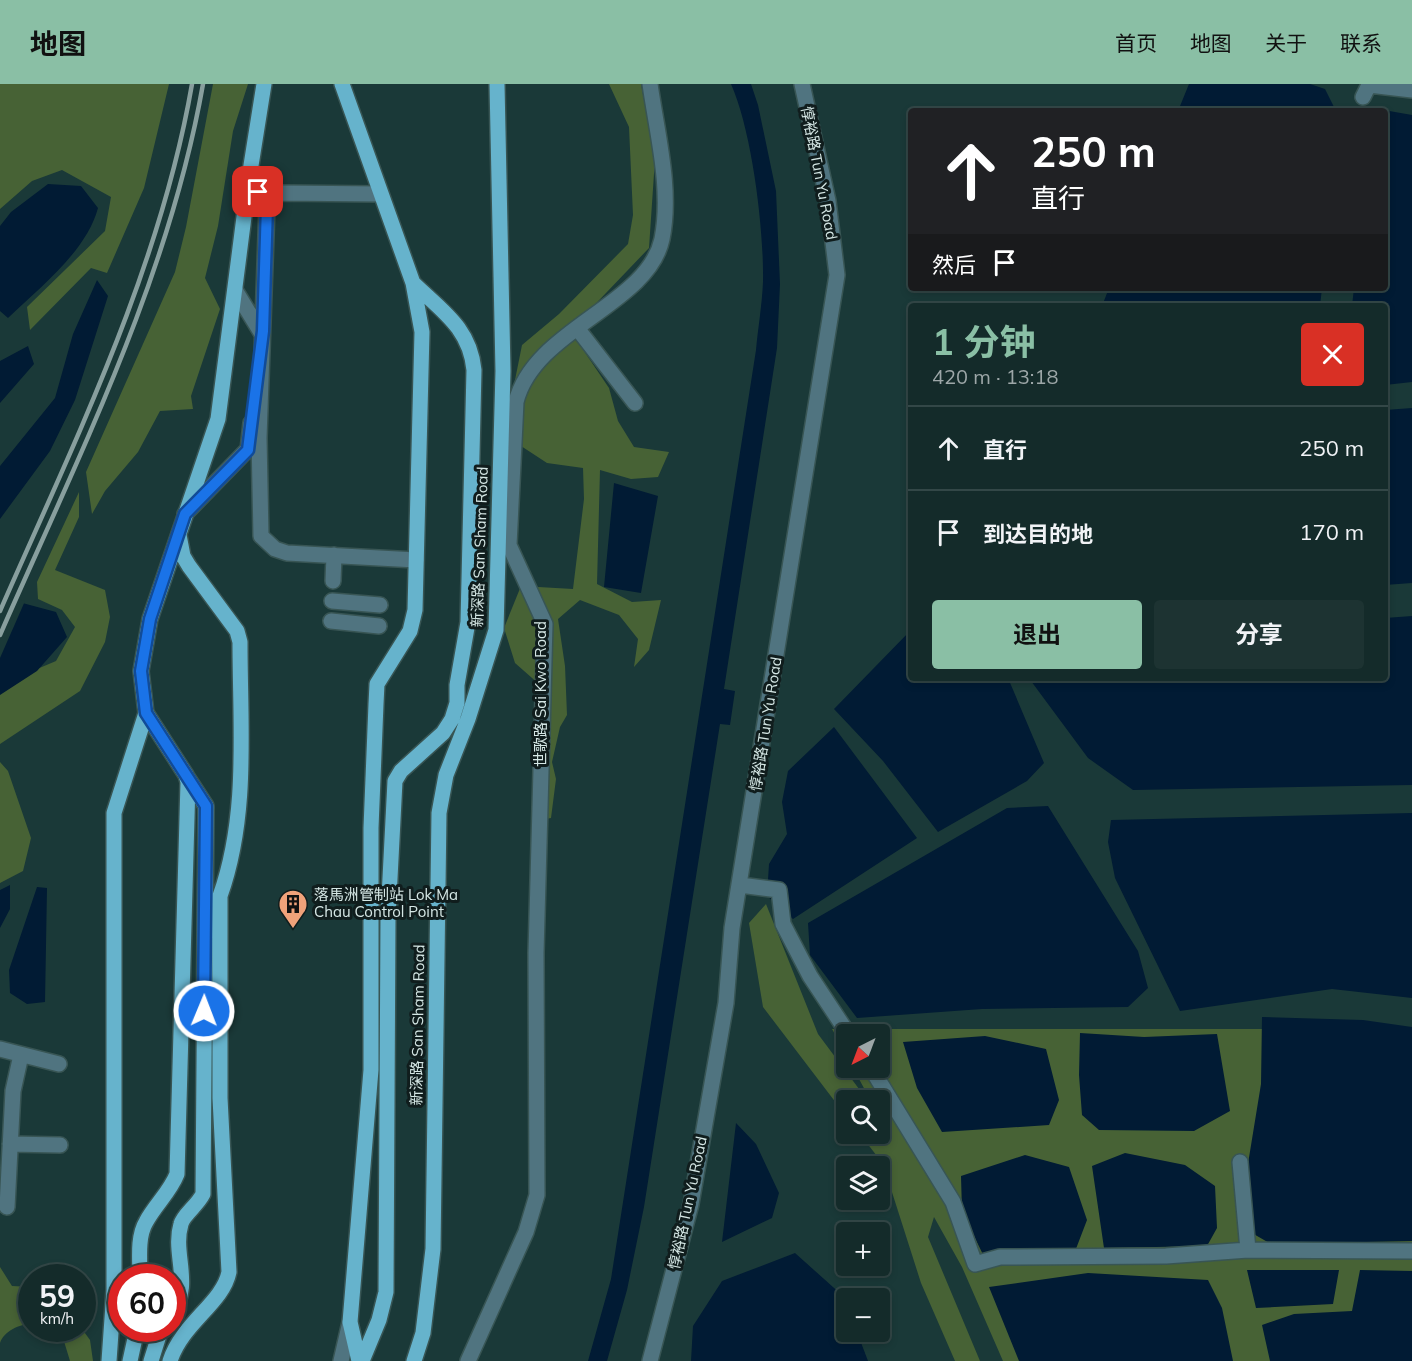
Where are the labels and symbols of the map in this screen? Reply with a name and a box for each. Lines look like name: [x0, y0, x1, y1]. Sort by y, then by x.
street label: 惇裕路 Tun Yu Road: [797, 105, 842, 241]
pin: [232, 166, 283, 217]
street label: 新深路 San Sham Road: [467, 466, 492, 628]
street label: 世歌路 Sai Kwo Road: [531, 621, 550, 767]
street label: 惇裕路 Tun Yu Road: [746, 655, 785, 792]
place label: 落馬洲管制站 Lok Ma Chau Control Point: [314, 885, 458, 921]
building icon: 落馬洲管制站 Lok Ma Chau Control Point: [277, 888, 309, 930]
street label: 新深路 San Sham Road: [407, 944, 428, 1106]
position arrow: [172, 979, 236, 1043]
north arrow: [836, 1024, 890, 1078]
street label: 惇裕路 Tun Yu Road: [664, 1135, 711, 1271]
speed limit sign: 60: [108, 1264, 186, 1342]

